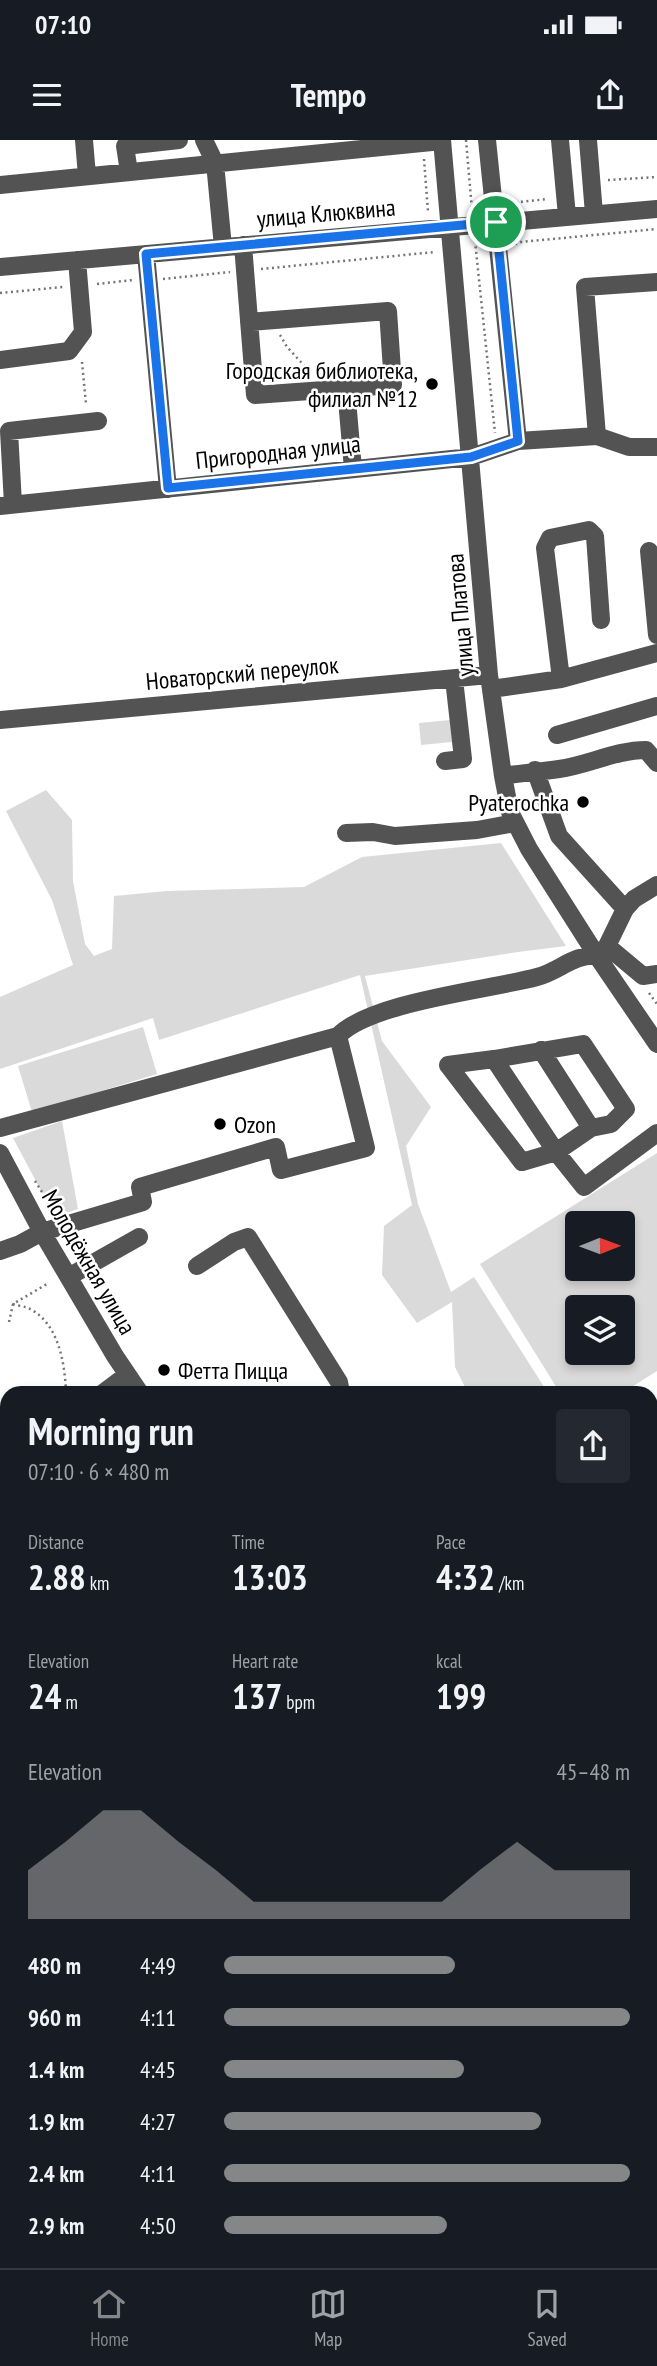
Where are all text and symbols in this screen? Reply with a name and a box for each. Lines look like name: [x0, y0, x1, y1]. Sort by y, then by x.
text: 07:10: [35, 8, 91, 41]
text: Tempo: [291, 74, 366, 116]
icon: menu: [28, 76, 66, 114]
icon: share: [591, 76, 629, 114]
street label: улица Клюквина: [255, 191, 397, 235]
pin: [466, 192, 526, 252]
icon: arrive: [477, 203, 515, 241]
place label: Городская библиотека, филиал №12: [226, 355, 418, 414]
marker: Городская библиотека, филиал №12: [424, 376, 440, 392]
street label: Пригородная улица: [194, 428, 362, 476]
street label: улица Платова: [439, 552, 481, 678]
street label: Новаторский переулок: [144, 649, 340, 697]
place label: Pyaterochka: [468, 787, 569, 818]
marker: Pyaterochka: [575, 794, 591, 810]
place label: Ozon: [234, 1109, 276, 1140]
marker: Ozon: [212, 1116, 228, 1132]
street label: Молодёжная улица: [35, 1184, 143, 1340]
north arrow: [565, 1211, 635, 1281]
map controls: [565, 1211, 635, 1365]
button: layers: [565, 1295, 635, 1365]
place label: Фетта Пицца: [178, 1355, 288, 1386]
marker: Фетта Пицца: [156, 1362, 172, 1378]
text: Morning run: [28, 1406, 194, 1455]
button: share: [556, 1409, 630, 1483]
text: 07:10 · 6 × 480 m: [28, 1457, 169, 1486]
text: Distance: [28, 1530, 84, 1554]
text: Time: [232, 1530, 265, 1554]
text: Pace: [436, 1530, 466, 1554]
text: 2.88: [28, 1554, 86, 1600]
text: 13:03: [232, 1554, 308, 1600]
text: 4:32: [436, 1554, 495, 1600]
text: km: [86, 1571, 109, 1595]
text: /km: [495, 1571, 524, 1595]
text: Elevation: [28, 1649, 89, 1673]
text: Heart rate: [232, 1649, 298, 1673]
text: kcal: [436, 1649, 462, 1673]
text: 24: [28, 1673, 61, 1719]
text: 137: [232, 1673, 282, 1719]
text: 199: [436, 1673, 486, 1719]
text: m: [61, 1690, 78, 1714]
text: bpm: [282, 1690, 315, 1714]
text: Elevation: [28, 1757, 102, 1786]
text: 45–48 m: [557, 1757, 630, 1786]
text: 480 m: [28, 1951, 81, 1980]
text: 4:49: [140, 1951, 176, 1980]
text: 960 m: [28, 2003, 81, 2032]
text: 4:11: [140, 2003, 176, 2032]
text: 1.4 km: [28, 2055, 84, 2084]
text: 4:45: [140, 2055, 176, 2084]
text: 1.9 km: [28, 2107, 84, 2136]
text: 4:27: [140, 2107, 176, 2136]
text: 2.4 km: [28, 2159, 84, 2188]
text: 4:11: [140, 2159, 176, 2188]
text: 2.9 km: [28, 2211, 84, 2240]
text: 4:50: [140, 2211, 176, 2240]
tab: Home: [90, 2285, 129, 2351]
tab: Map: [309, 2285, 347, 2351]
tab: Saved: [528, 2285, 567, 2351]

